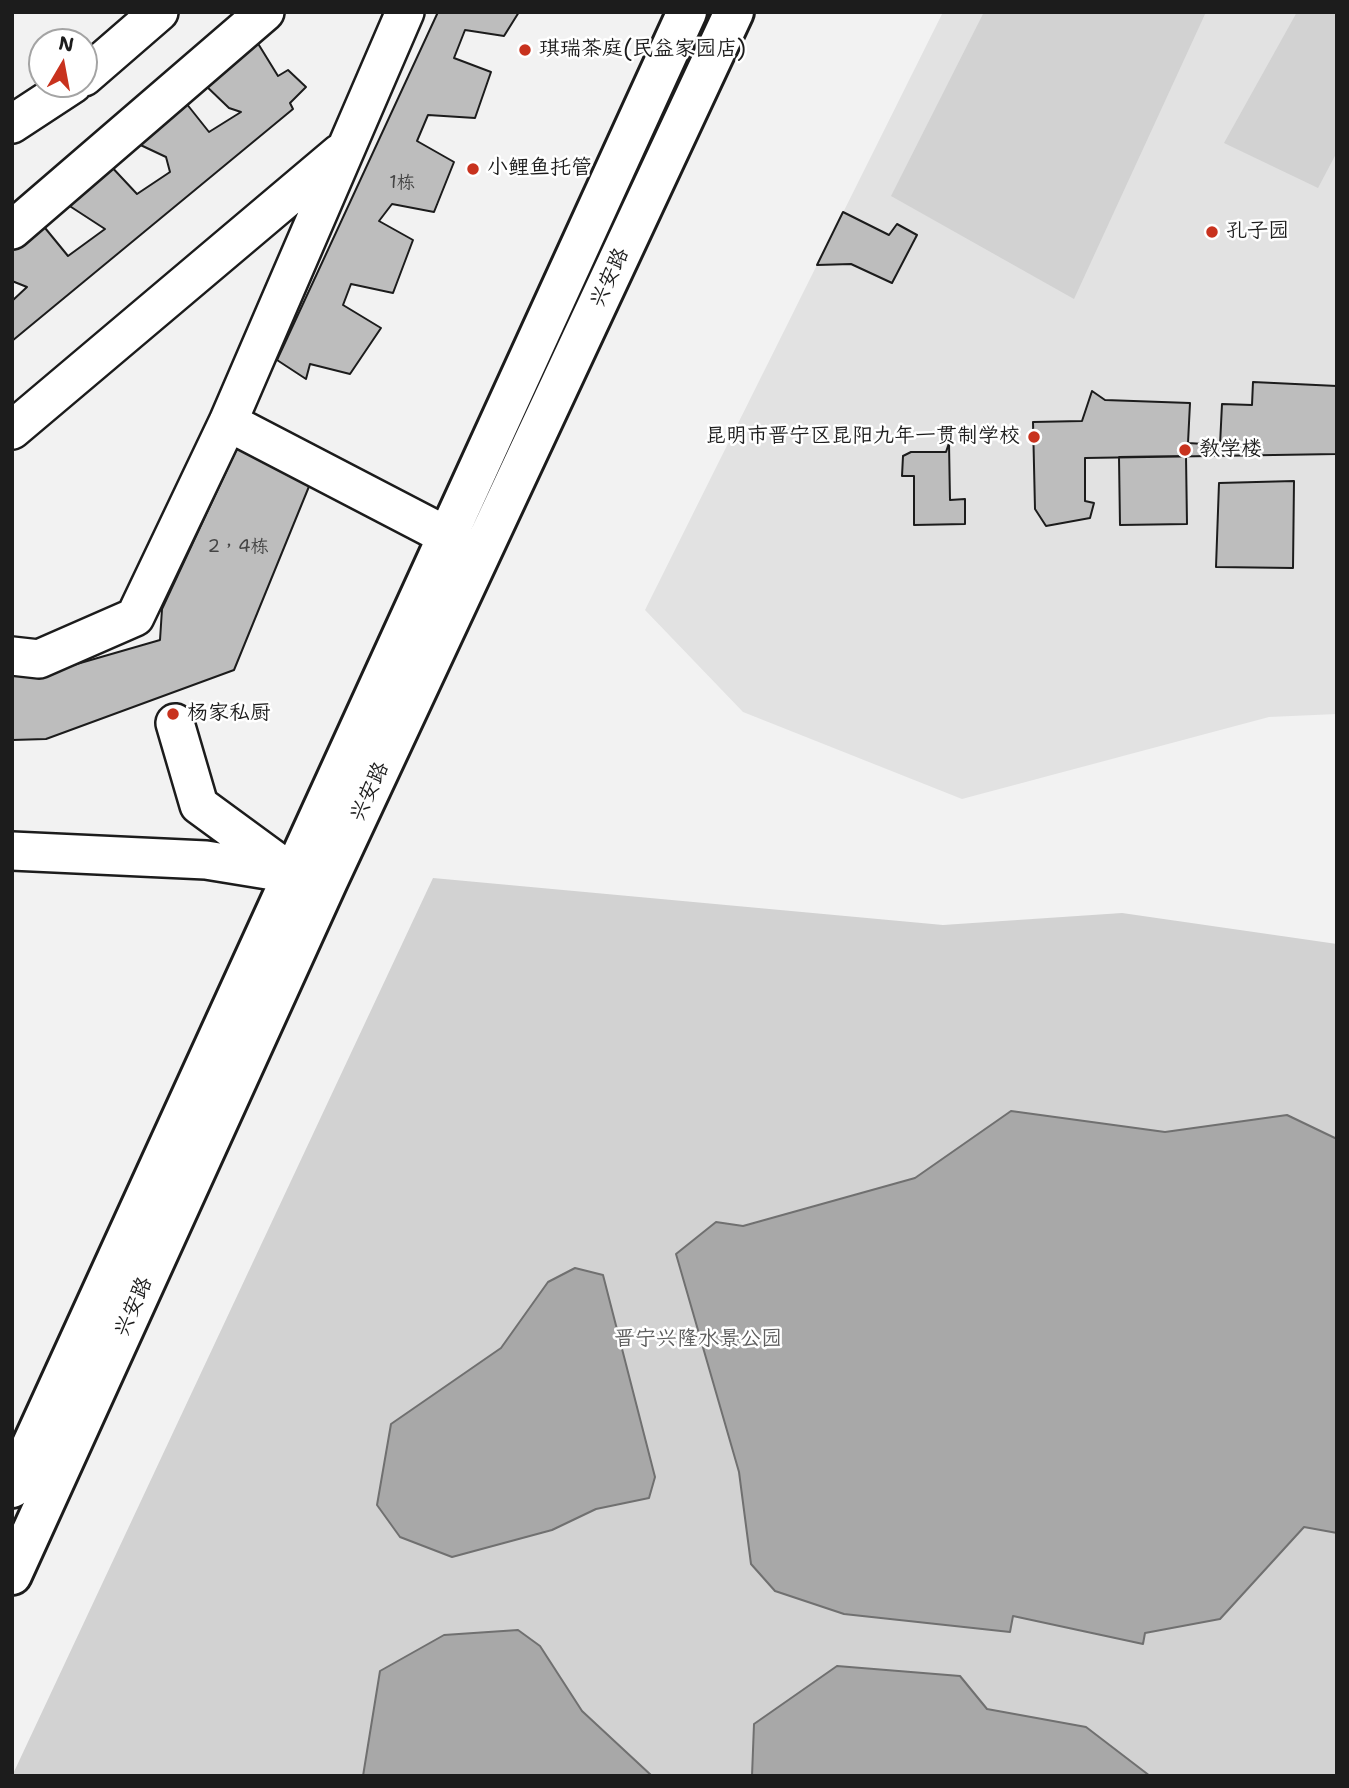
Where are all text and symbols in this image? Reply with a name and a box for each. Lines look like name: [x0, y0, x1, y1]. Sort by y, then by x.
north arrow: [28, 28, 98, 98]
text: N: [57, 30, 76, 57]
place label: 琪瑞茶庭(民益家园店): [539, 37, 746, 63]
marker: 琪瑞茶庭(民益家园店): [517, 42, 533, 58]
place label: 小鲤鱼托管: [487, 156, 592, 182]
marker: 小鲤鱼托管: [465, 161, 481, 177]
house number: 1栋: [389, 172, 415, 194]
place label: 孔子园: [1226, 219, 1289, 245]
marker: 孔子园: [1204, 224, 1220, 240]
street label: 兴安路: [585, 244, 635, 312]
place label: 昆明市晋宁区昆阳九年一贯制学校: [705, 424, 1020, 450]
marker: 昆明市晋宁区昆阳九年一贯制学校: [1026, 429, 1042, 445]
place label: 教学楼: [1199, 437, 1262, 463]
marker: 教学楼: [1177, 442, 1193, 458]
house number: 2，4栋: [207, 536, 269, 558]
place label: 杨家私厨: [187, 701, 271, 727]
marker: 杨家私厨: [165, 706, 181, 722]
street label: 兴安路: [345, 758, 395, 826]
street label: 兴安路: [110, 1273, 158, 1341]
park label: 晋宁兴隆水景公园: [614, 1327, 782, 1353]

